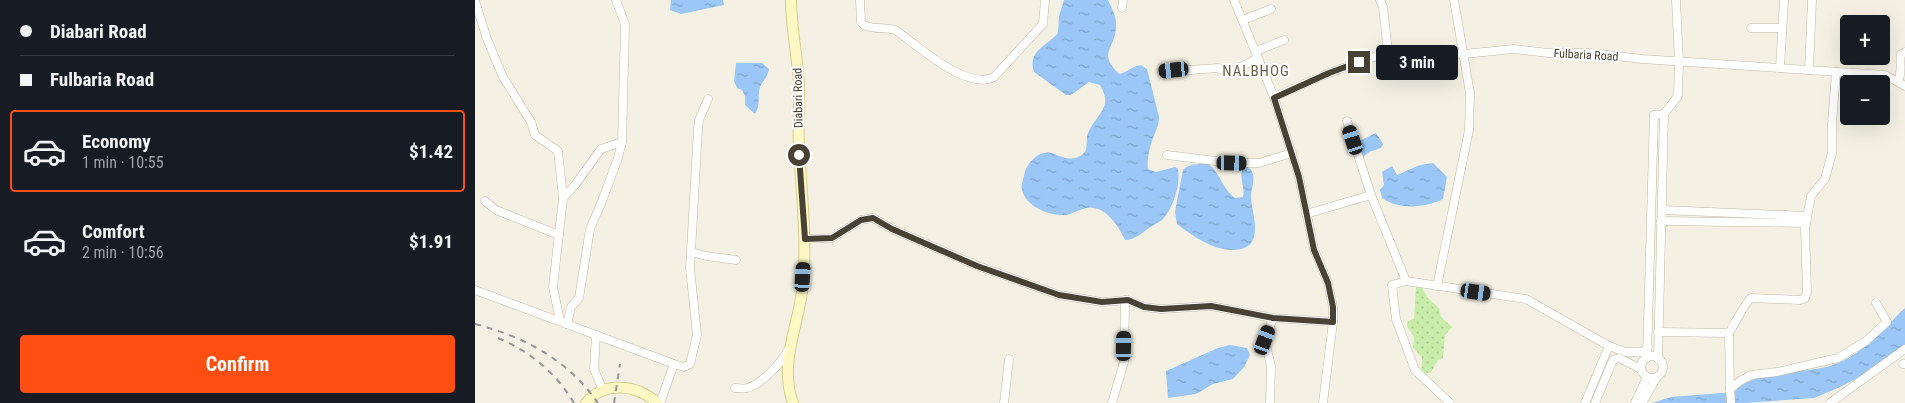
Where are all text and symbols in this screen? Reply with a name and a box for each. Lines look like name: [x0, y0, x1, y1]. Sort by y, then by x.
map controls: [1840, 15, 1890, 125]
button: +: [1840, 15, 1890, 65]
text: Diabari Road: [50, 20, 147, 43]
callout: 3 min: [1377, 44, 1459, 80]
street label: Fulbaria Road: [1553, 46, 1619, 64]
route end: [1348, 51, 1370, 73]
text: 3 min: [1399, 53, 1435, 72]
car: [1158, 61, 1189, 79]
district label: NALBHOG: [1222, 62, 1290, 80]
text: Fulbaria Road: [50, 68, 154, 91]
street label: Diabari Road: [790, 68, 806, 128]
button: −: [1840, 75, 1890, 125]
car: [1341, 123, 1364, 157]
icon: car: [22, 129, 67, 174]
text: Economy: [82, 130, 151, 153]
text: $1.42: [409, 140, 453, 163]
route start: [788, 144, 810, 166]
text: 1 min · 10:55: [82, 153, 164, 172]
car: [1216, 155, 1247, 171]
icon: car: [22, 219, 67, 264]
text: Comfort: [82, 220, 145, 243]
text: $1.91: [409, 230, 453, 253]
text: 2 min · 10:56: [82, 243, 164, 262]
car: [794, 262, 811, 292]
car: [1460, 282, 1491, 302]
car: [1252, 323, 1277, 357]
car: [1116, 331, 1131, 361]
button: Confirm: [20, 335, 455, 393]

